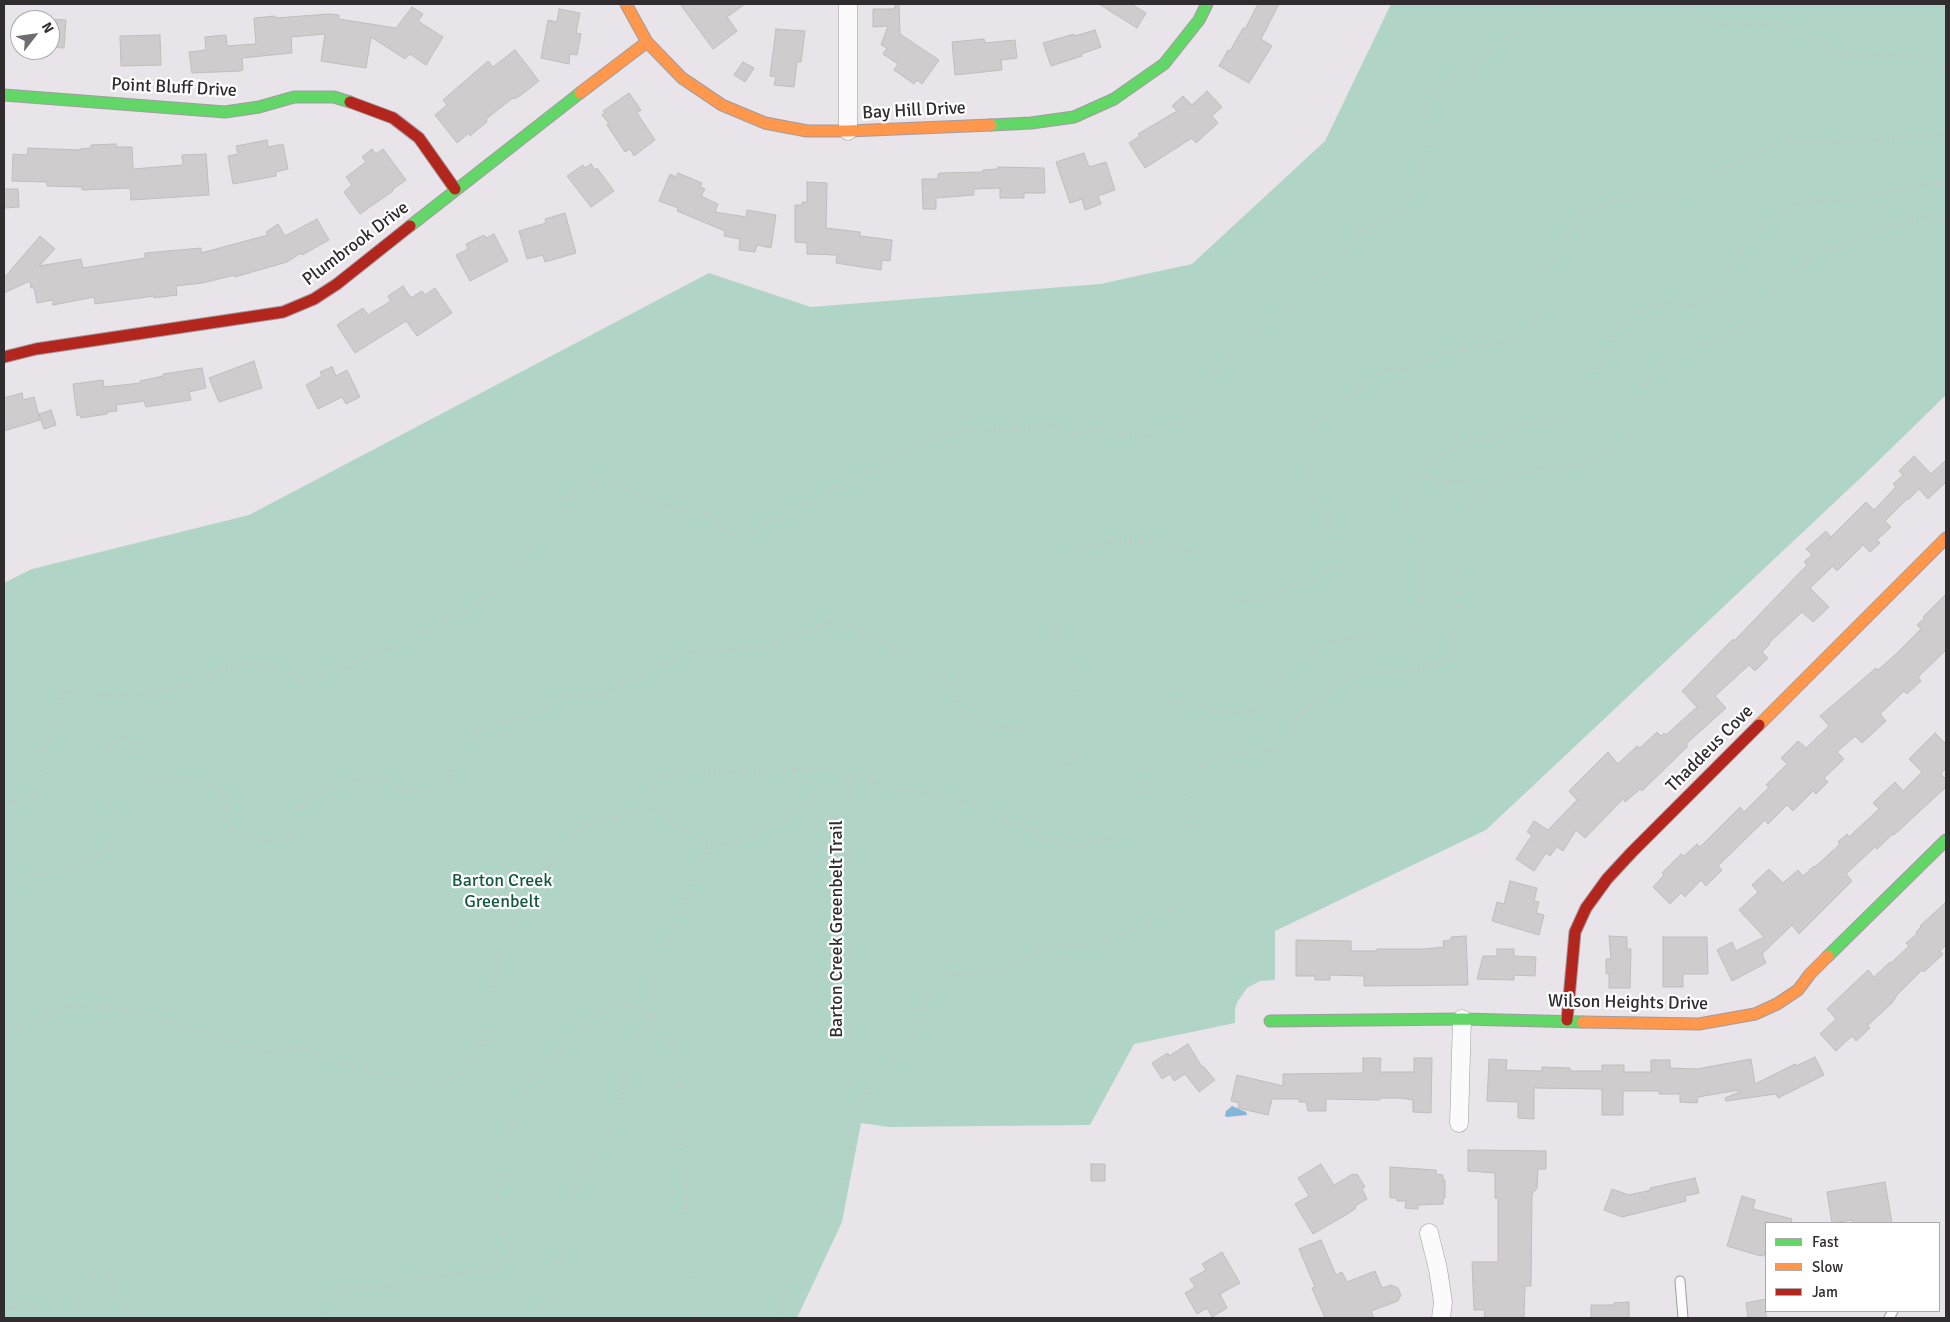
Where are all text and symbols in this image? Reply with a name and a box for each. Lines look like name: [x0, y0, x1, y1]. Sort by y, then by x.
north arrow: [10, 10, 60, 60]
text: N: [38, 19, 57, 36]
street label: Point Bluff Drive: [111, 74, 237, 102]
street label: Bay Hill Drive: [862, 97, 966, 125]
street label: Plumbrook Drive: [299, 197, 413, 291]
street label: Thaddeus Cove: [1662, 701, 1758, 797]
street label: Barton Creek Greenbelt Trail: [826, 820, 848, 1038]
park label: Barton Creek Greenbelt: [452, 870, 552, 912]
street label: Wilson Heights Drive: [1548, 991, 1708, 1015]
legend: [1765, 1222, 1940, 1312]
text: Fast: [1812, 1233, 1839, 1251]
text: Slow: [1812, 1258, 1843, 1276]
text: Jam: [1812, 1283, 1838, 1301]

